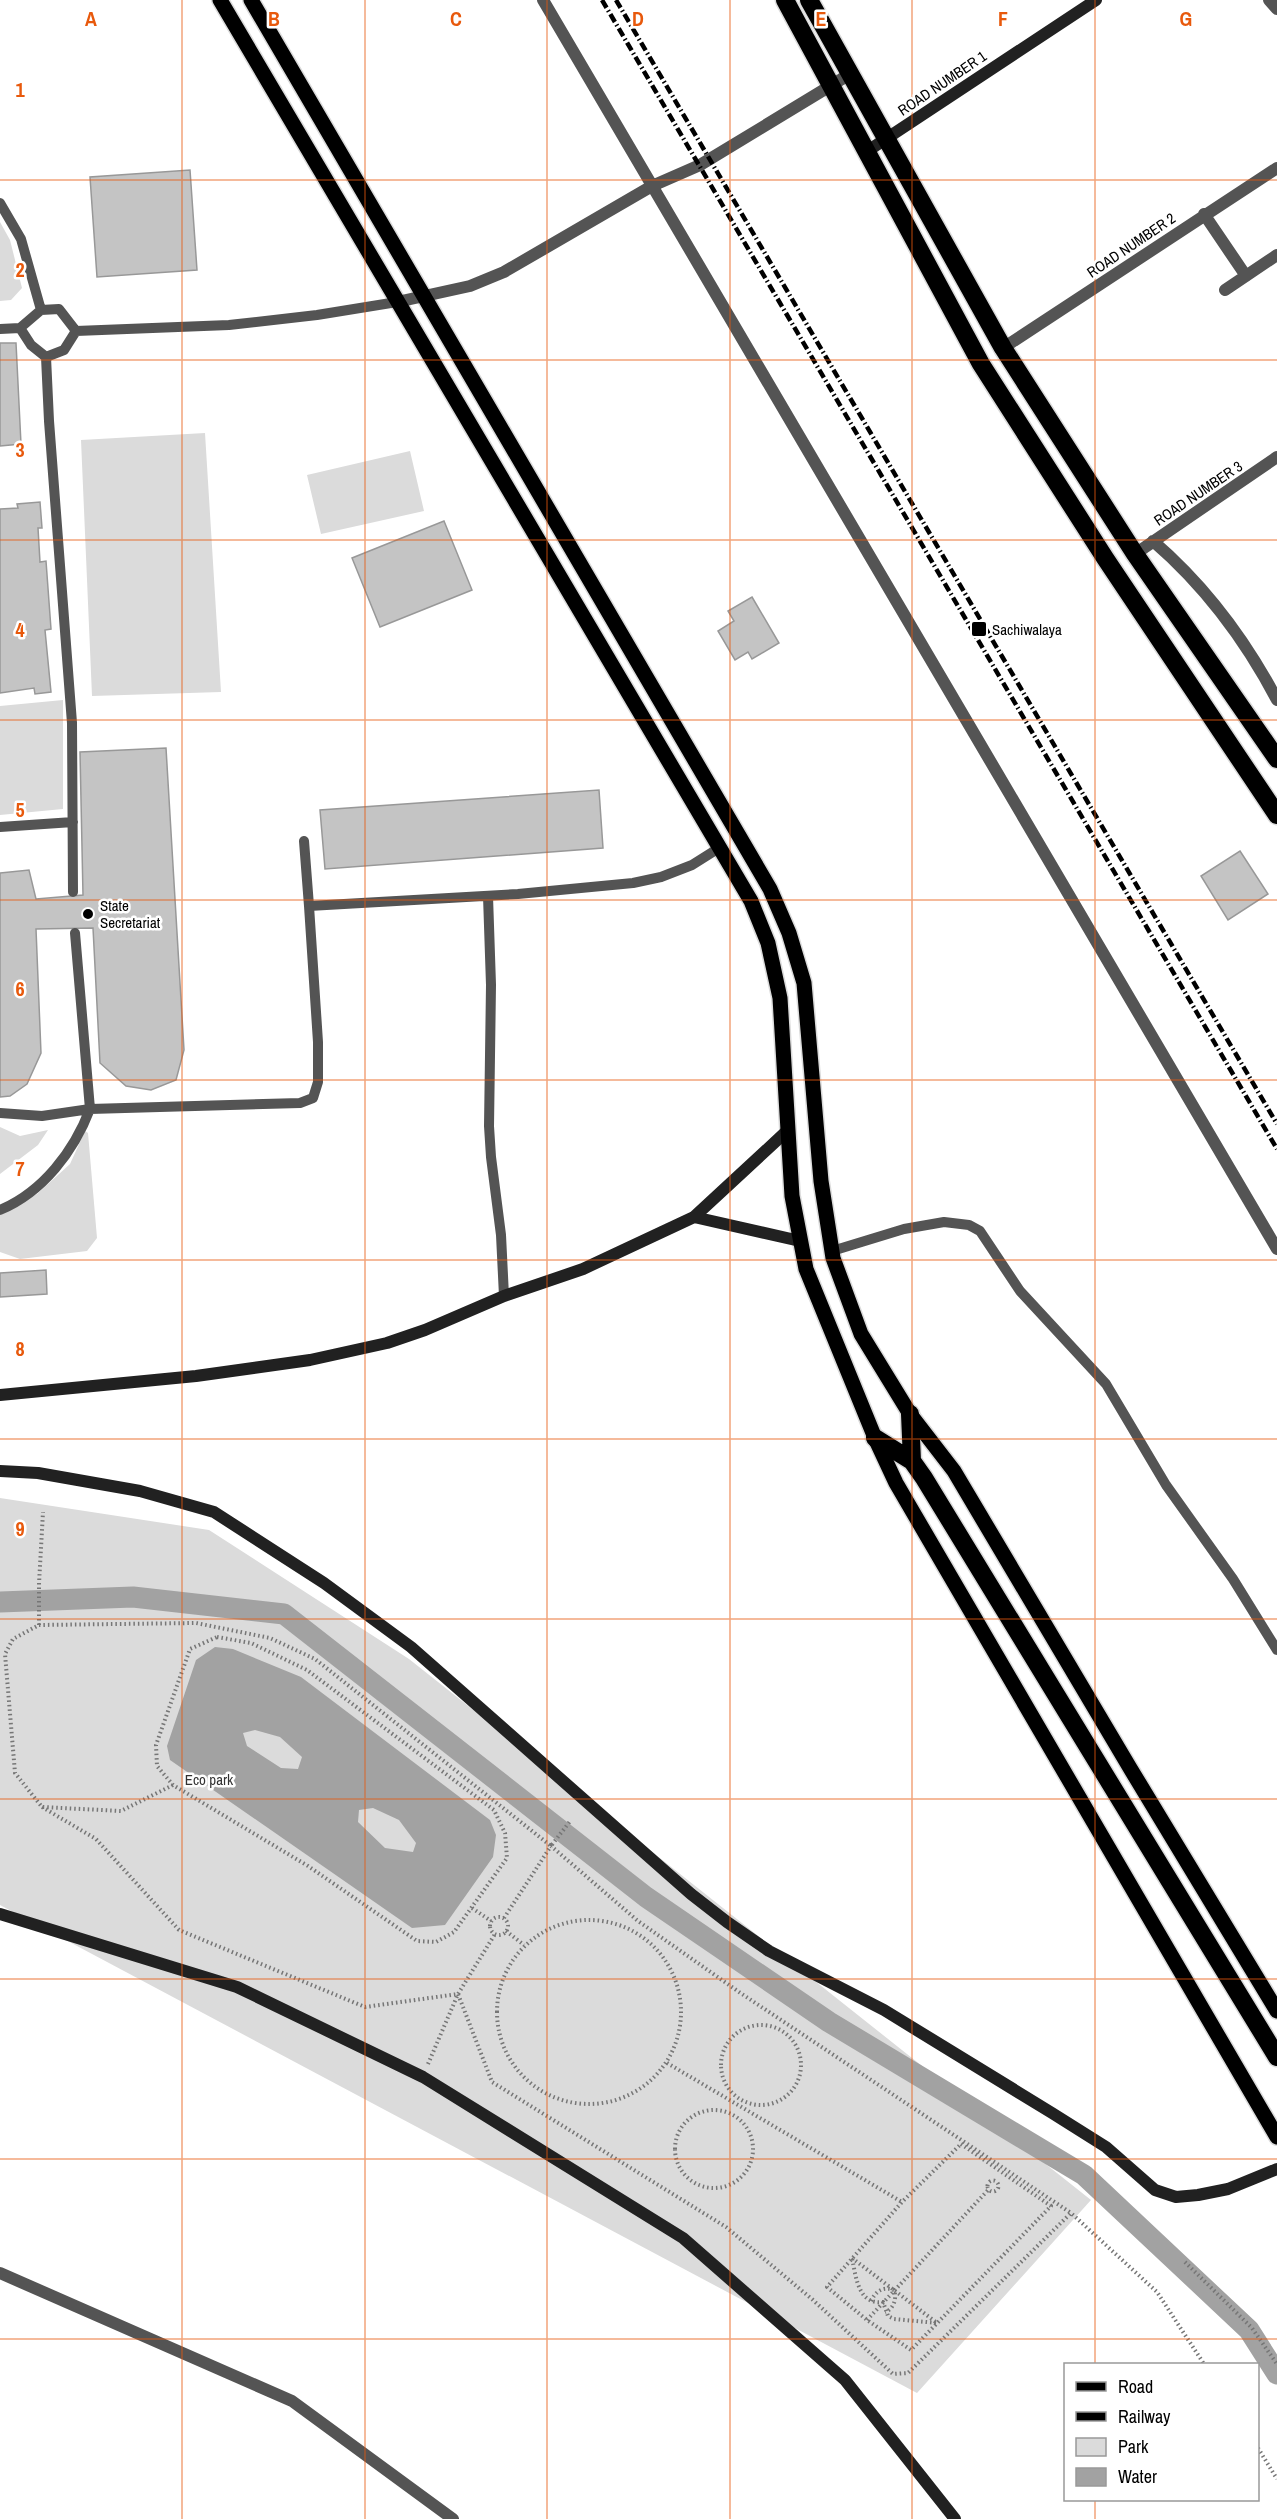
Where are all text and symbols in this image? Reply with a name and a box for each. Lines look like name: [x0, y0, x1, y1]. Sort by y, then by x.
text: A: [85, 5, 97, 32]
text: B: [268, 5, 280, 32]
text: C: [450, 5, 462, 32]
text: D: [632, 5, 644, 32]
text: E: [816, 5, 827, 32]
text: F: [998, 5, 1008, 32]
text: G: [1180, 5, 1192, 32]
street label: ROAD NUMBER 1: [894, 46, 990, 120]
text: 1: [15, 76, 25, 103]
street label: ROAD NUMBER 2: [1083, 208, 1179, 282]
text: 2: [15, 256, 25, 283]
text: 3: [15, 436, 25, 463]
street label: ROAD NUMBER 3: [1150, 456, 1246, 530]
text: 4: [15, 616, 25, 643]
place label: Sachiwalaya: [992, 619, 1062, 640]
marker: Sachiwalaya: [970, 620, 988, 638]
text: 5: [15, 796, 25, 823]
place label: State Secretariat: [100, 895, 161, 933]
marker: State Secretariat: [81, 907, 95, 921]
text: 6: [15, 975, 25, 1002]
text: 7: [15, 1155, 25, 1182]
text: 8: [15, 1335, 25, 1362]
text: 9: [15, 1515, 25, 1542]
park label: Eco park: [185, 1769, 234, 1790]
legend: [1064, 2363, 1259, 2501]
text: Road: [1118, 2374, 1153, 2399]
text: Railway: [1118, 2404, 1171, 2429]
text: Park: [1118, 2434, 1149, 2459]
text: Water: [1118, 2464, 1157, 2489]

